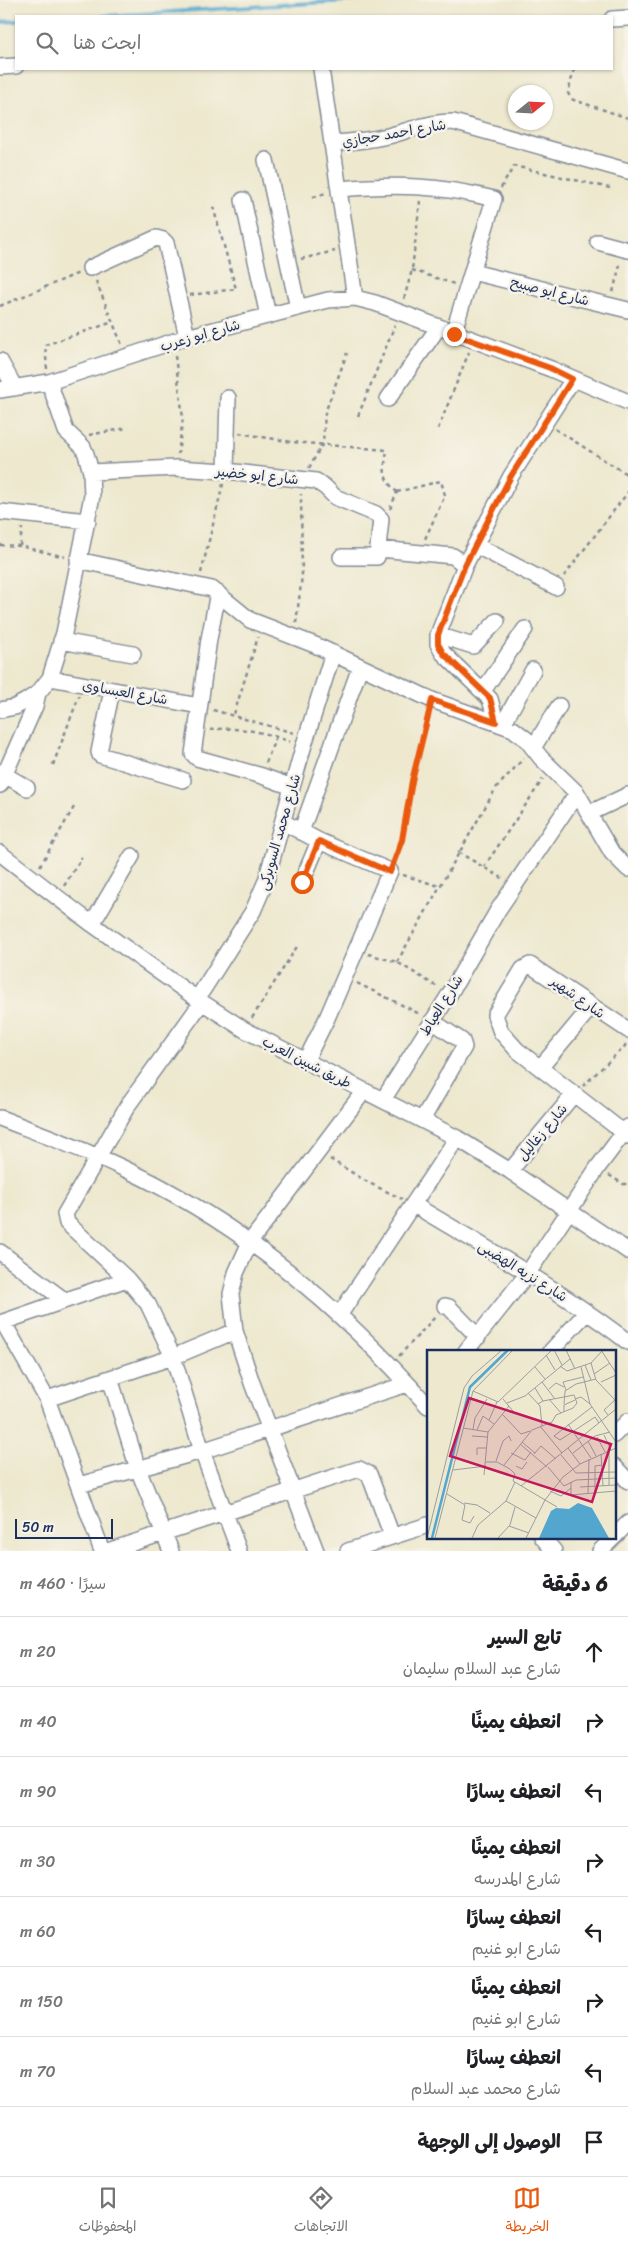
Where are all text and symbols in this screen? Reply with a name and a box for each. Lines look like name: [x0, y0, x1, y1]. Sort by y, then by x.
search box: [15, 15, 613, 70]
text: ابحث هنا: [73, 26, 141, 59]
icon: search: [33, 29, 61, 57]
north arrow: [508, 85, 553, 130]
street label: شارع احمد حجازي: [340, 112, 448, 155]
street label: شارع ابو صبيح: [508, 270, 592, 313]
street label: شارع ابو زعرب: [157, 312, 243, 359]
route end: [443, 323, 466, 346]
street label: شارع ابو خضير: [213, 459, 300, 492]
street label: شارع العبساوى: [80, 673, 170, 712]
street label: شارع محمد السوبركى: [251, 771, 308, 893]
route start: [291, 871, 314, 894]
street label: شارع شهير: [544, 969, 610, 1025]
street label: شارع العياط: [413, 970, 470, 1041]
street label: طريق شبين العرب: [258, 1029, 356, 1096]
street label: شارع زغاليل: [511, 1098, 574, 1167]
street label: شارع نزيه الهضبى: [473, 1234, 572, 1309]
inset map: [427, 1350, 616, 1538]
text: 50 m: [22, 1515, 54, 1540]
scale bar: [15, 1516, 112, 1539]
text: 6 دقيقة: [542, 1565, 608, 1603]
text: سيرًا · 460 m: [20, 1569, 106, 1598]
text: تابع السير: [488, 1621, 561, 1654]
text: 20 m: [20, 1637, 56, 1666]
icon: ahead: [580, 1638, 608, 1666]
text: شارع عبد السلام سليمان: [403, 1654, 561, 1683]
text: انعطف يمينًا: [471, 1705, 561, 1738]
text: 40 m: [20, 1707, 57, 1736]
icon: right: [580, 1708, 608, 1736]
text: انعطف يسارًا: [466, 1775, 561, 1808]
text: 90 m: [20, 1777, 56, 1806]
icon: left: [580, 1778, 608, 1806]
text: انعطف يمينًا: [471, 1831, 561, 1864]
text: 30 m: [20, 1847, 55, 1876]
icon: right: [580, 1848, 608, 1876]
text: شارع المدرسه: [474, 1864, 561, 1893]
text: انعطف يسارًا: [466, 1901, 561, 1934]
text: 60 m: [20, 1917, 56, 1946]
icon: left: [580, 1918, 608, 1946]
text: شارع ابو غنيم: [472, 1934, 561, 1963]
text: انعطف يمينًا: [471, 1971, 561, 2004]
text: 150 m: [20, 1987, 63, 2016]
icon: right: [580, 1988, 608, 2016]
text: شارع ابو غنيم: [472, 2004, 561, 2033]
text: انعطف يسارًا: [466, 2041, 561, 2074]
text: 70 m: [20, 2057, 56, 2086]
icon: left: [580, 2058, 608, 2086]
text: شارع محمد عبد السلام: [411, 2074, 561, 2103]
text: الوصول إلى الوجهة: [418, 2125, 561, 2158]
icon: arrive: [580, 2128, 608, 2156]
tab: المحفوظات: [79, 2184, 136, 2239]
tab: الاتجاهات: [294, 2184, 348, 2239]
tab: الخريطة: [506, 2184, 549, 2239]

